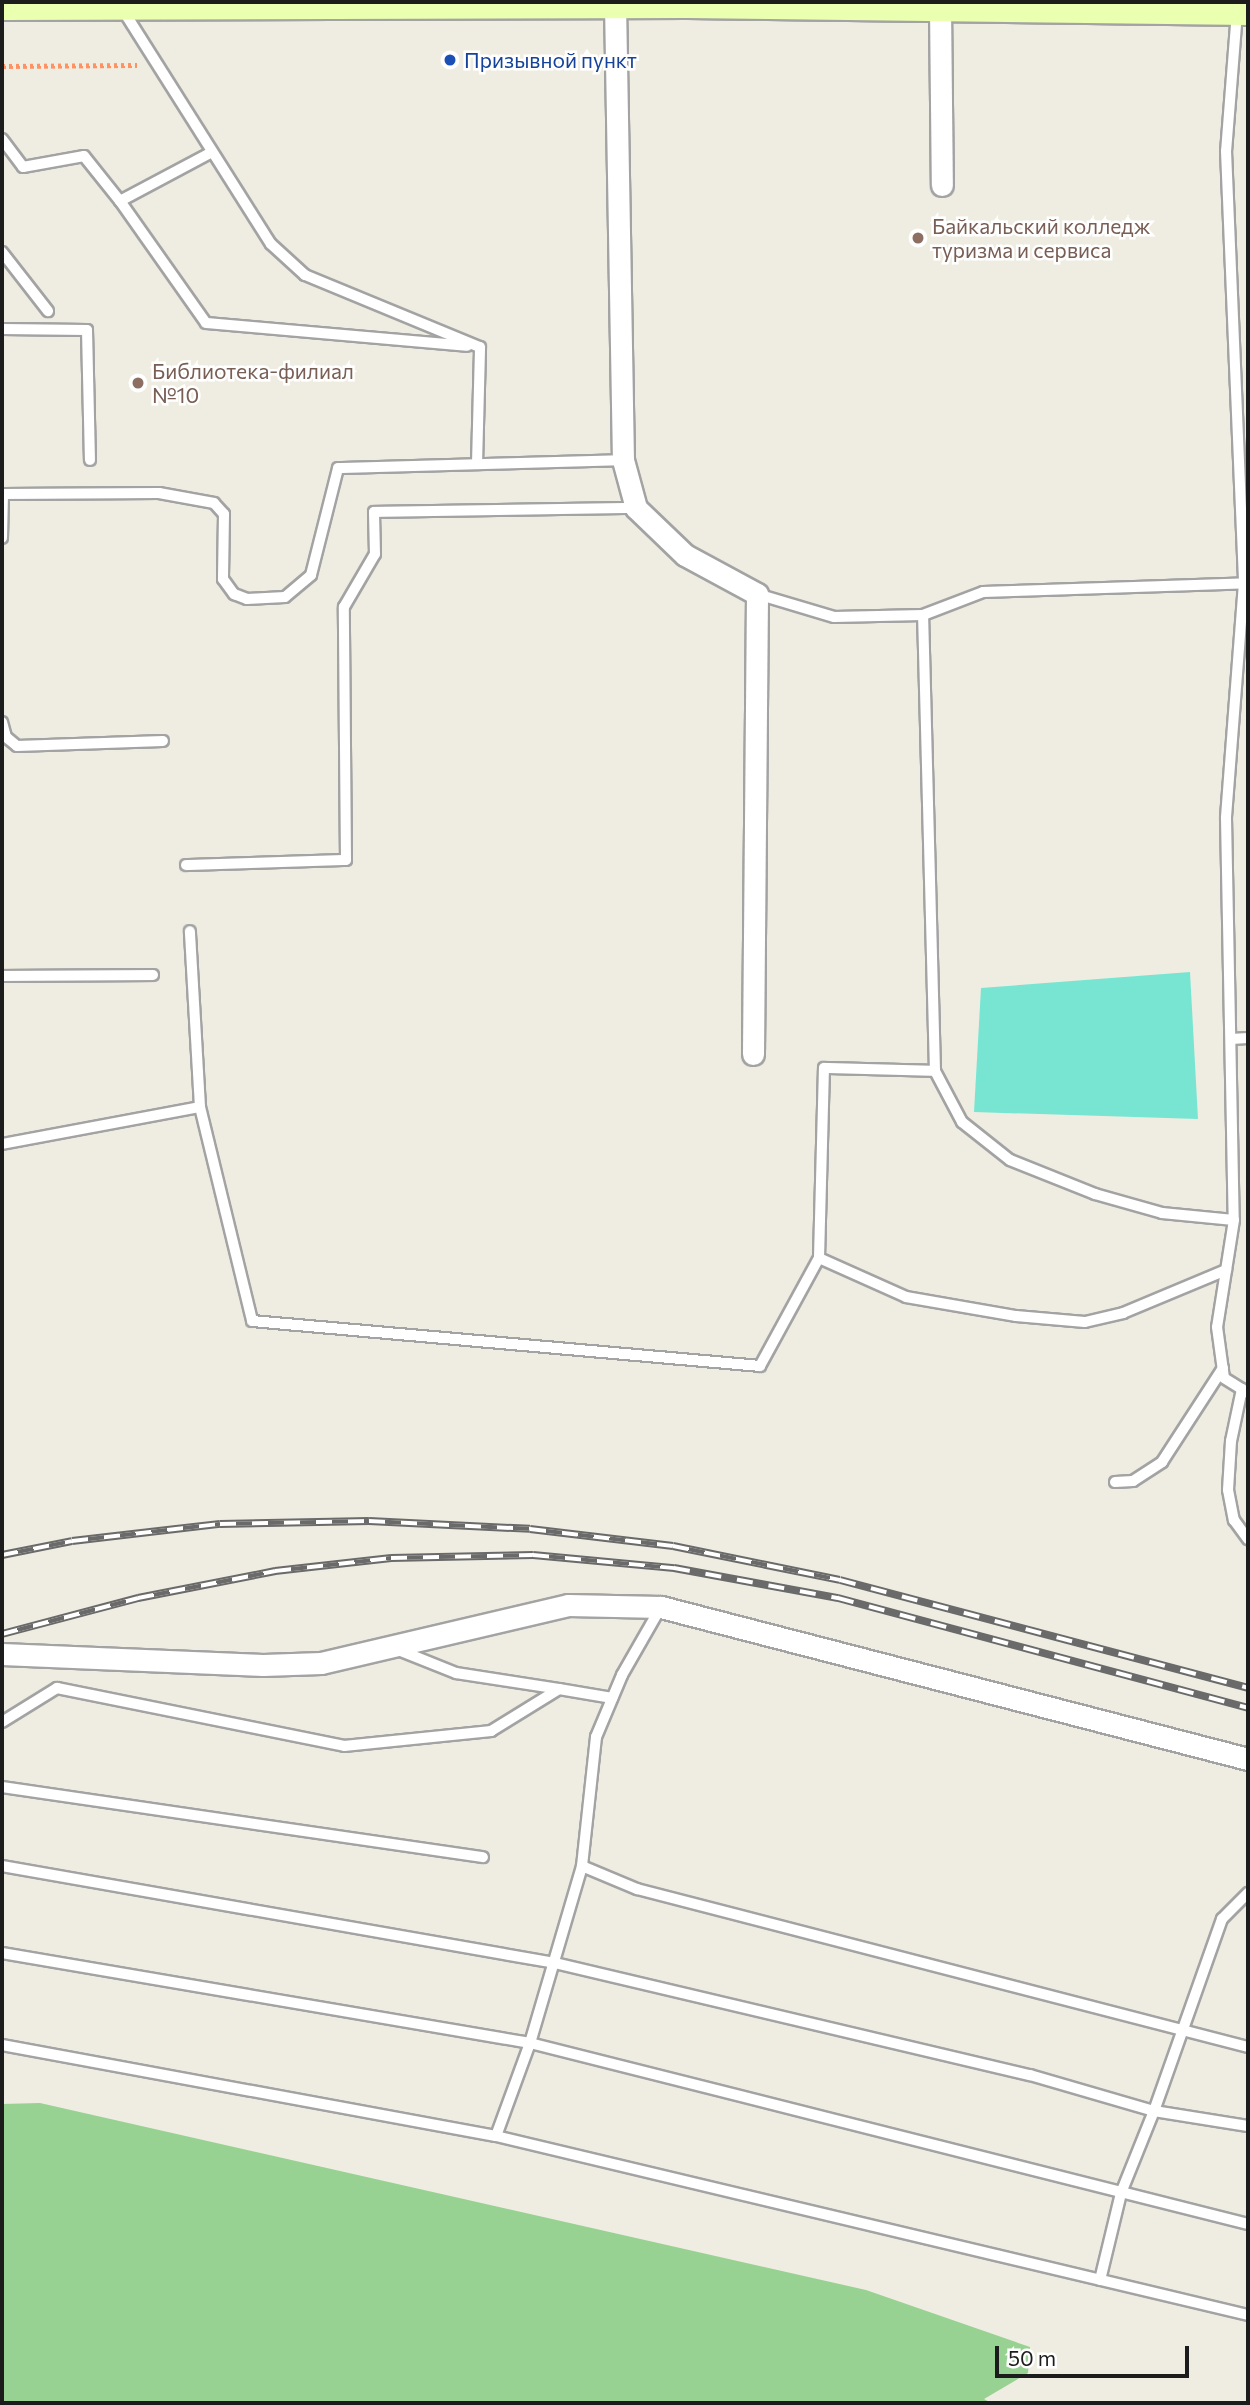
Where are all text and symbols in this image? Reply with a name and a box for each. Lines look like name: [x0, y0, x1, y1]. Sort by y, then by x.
place label: Призывной пункт: [464, 47, 637, 73]
marker: Призывной пункт: [442, 52, 458, 68]
place label: Байкальский колледж туризма и сервиса: [932, 213, 1150, 263]
marker: Байкальский колледж туризма и сервиса: [910, 230, 926, 246]
place label: Библиотека-филиал №10: [152, 358, 354, 408]
marker: Библиотека-филиал №10: [130, 375, 146, 391]
scale bar: [998, 2332, 1192, 2376]
text: 50 m: [1008, 2345, 1056, 2370]

